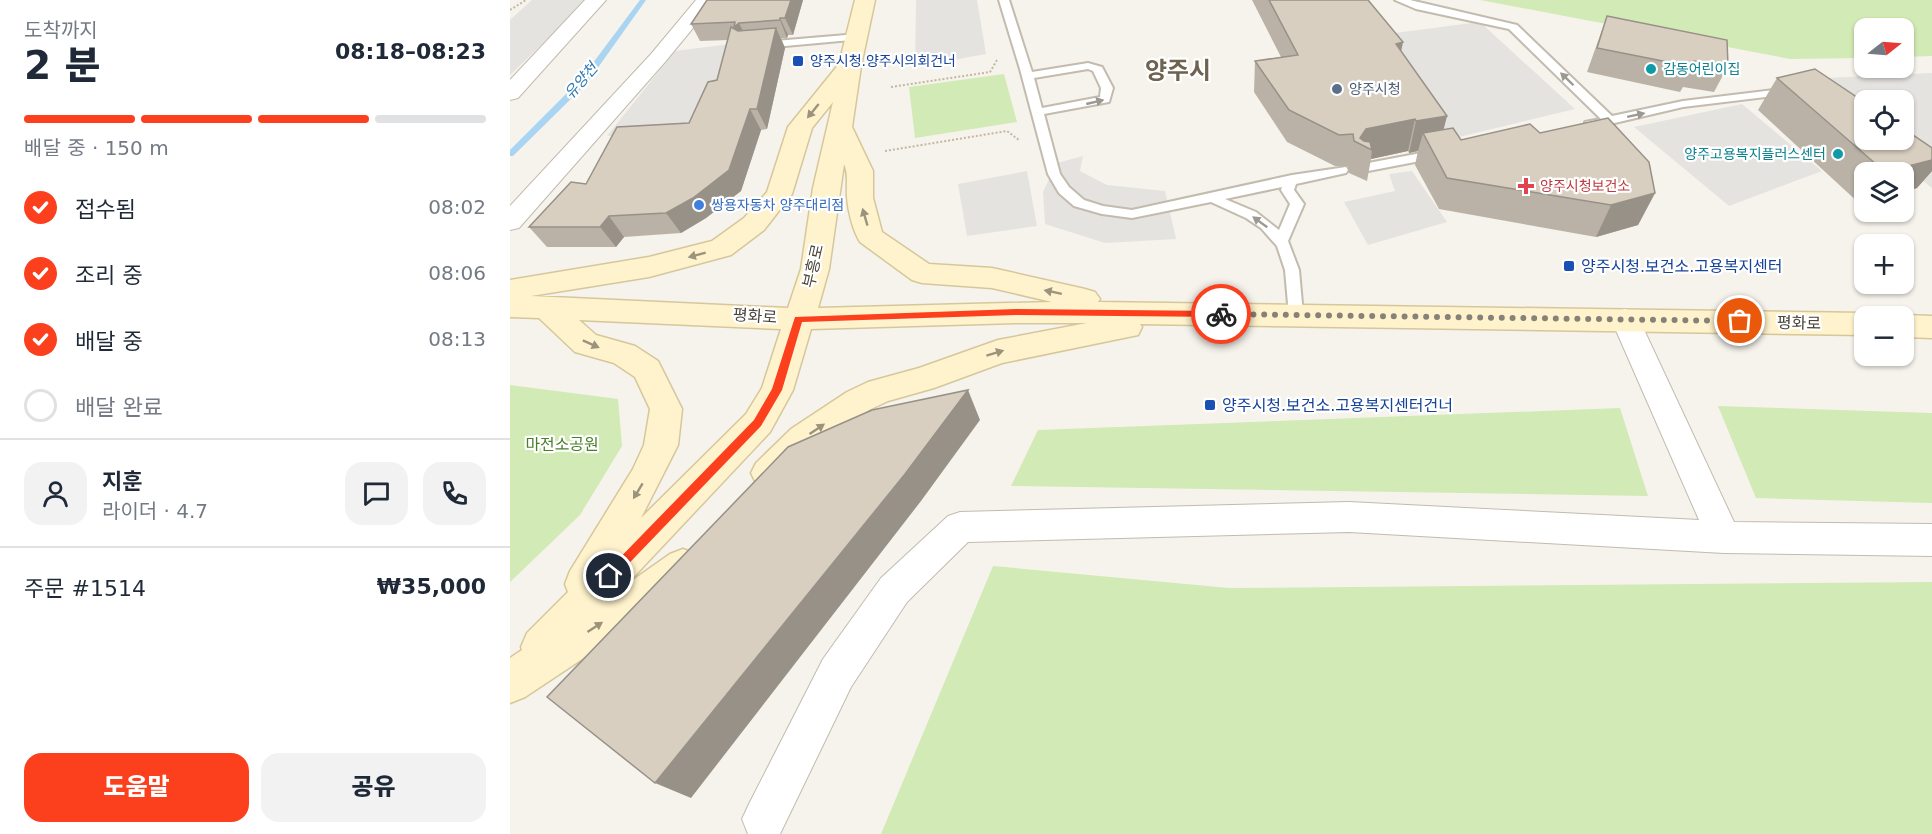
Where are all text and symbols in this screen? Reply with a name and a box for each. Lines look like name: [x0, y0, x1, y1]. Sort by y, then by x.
text: 도착까지: [24, 18, 98, 42]
north arrow: [1854, 18, 1914, 78]
map controls: [1854, 18, 1914, 366]
text: 08:18–08:23: [335, 39, 486, 64]
text: 2 분: [24, 43, 101, 88]
place label: 양주시청.양주시의회건너: [810, 53, 956, 69]
marker: 양주시청.양주시의회건너: [791, 54, 805, 68]
district label: 양주시: [1145, 57, 1211, 85]
water label: 유양천: [561, 58, 603, 103]
place label: 감동어린이집: [1663, 61, 1740, 77]
marker: 감동어린이집: [1644, 62, 1658, 76]
one-way arrow: [1560, 73, 1574, 87]
place label: 양주시청: [1349, 81, 1401, 97]
marker: 양주시청: [1330, 82, 1344, 96]
button: locate: [1854, 90, 1914, 150]
one-way arrow: [1086, 96, 1104, 106]
one-way arrow: [807, 104, 819, 119]
one-way arrow: [1626, 109, 1645, 119]
text: 배달 중 · 150 m: [24, 136, 169, 160]
place label: 양주고용복지플러스센터: [1684, 146, 1826, 162]
marker: 양주고용복지플러스센터: [1831, 147, 1845, 161]
button: layers: [1854, 162, 1914, 222]
marker: 양주시청보건소: [1517, 177, 1535, 195]
place label: 양주시청보건소: [1540, 178, 1630, 194]
icon: check: [24, 191, 57, 224]
text: 08:02: [428, 195, 486, 219]
text: 접수됨: [75, 197, 136, 222]
place label: 쌍용자동차 양주대리점: [711, 197, 844, 213]
marker: 쌍용자동차 양주대리점: [692, 198, 706, 212]
one-way arrow: [860, 208, 869, 226]
one-way arrow: [1252, 216, 1268, 228]
button: +: [1854, 234, 1914, 294]
street label: 부흥로: [799, 242, 827, 290]
one-way arrow: [688, 251, 706, 260]
icon: check: [24, 257, 57, 290]
place label: 양주시청.보건소.고용복지센터: [1581, 257, 1783, 276]
marker: 양주시청.보건소.고용복지센터: [1562, 259, 1576, 273]
text: 08:06: [428, 261, 486, 285]
text: 조리 중: [75, 263, 143, 288]
courier: [1191, 284, 1251, 344]
one-way arrow: [1044, 286, 1062, 296]
pin: [1714, 295, 1765, 346]
icon: bike: [1205, 298, 1238, 331]
icon: bag: [1723, 304, 1756, 337]
street label: 평화로: [732, 305, 778, 327]
button: −: [1854, 306, 1914, 366]
street label: 평화로: [1777, 313, 1822, 333]
icon: check: [24, 323, 57, 356]
text: 08:13: [428, 327, 486, 351]
text: 배달 중: [75, 329, 143, 354]
one-way arrow: [582, 339, 599, 348]
one-way arrow: [986, 348, 1004, 357]
text: 배달 완료: [75, 395, 163, 420]
place label: 양주시청.보건소.고용복지센터건너: [1222, 396, 1453, 415]
marker: 양주시청.보건소.고용복지센터건너: [1203, 398, 1217, 412]
one-way arrow: [809, 424, 825, 435]
park label: 마전소공원: [525, 435, 599, 454]
button: person: [24, 462, 87, 525]
button: chat: [345, 462, 408, 525]
button: phone: [423, 462, 486, 525]
text: 지훈: [102, 469, 142, 494]
one-way arrow: [632, 483, 643, 499]
text: 라이더 · 4.7: [102, 499, 208, 523]
pin: [583, 550, 634, 601]
icon: home: [592, 559, 625, 592]
text: ₩35,000: [377, 574, 486, 599]
text: 주문 #1514: [24, 576, 146, 601]
one-way arrow: [586, 622, 603, 633]
button: 도움말: [24, 753, 249, 822]
button: 공유: [261, 753, 486, 822]

